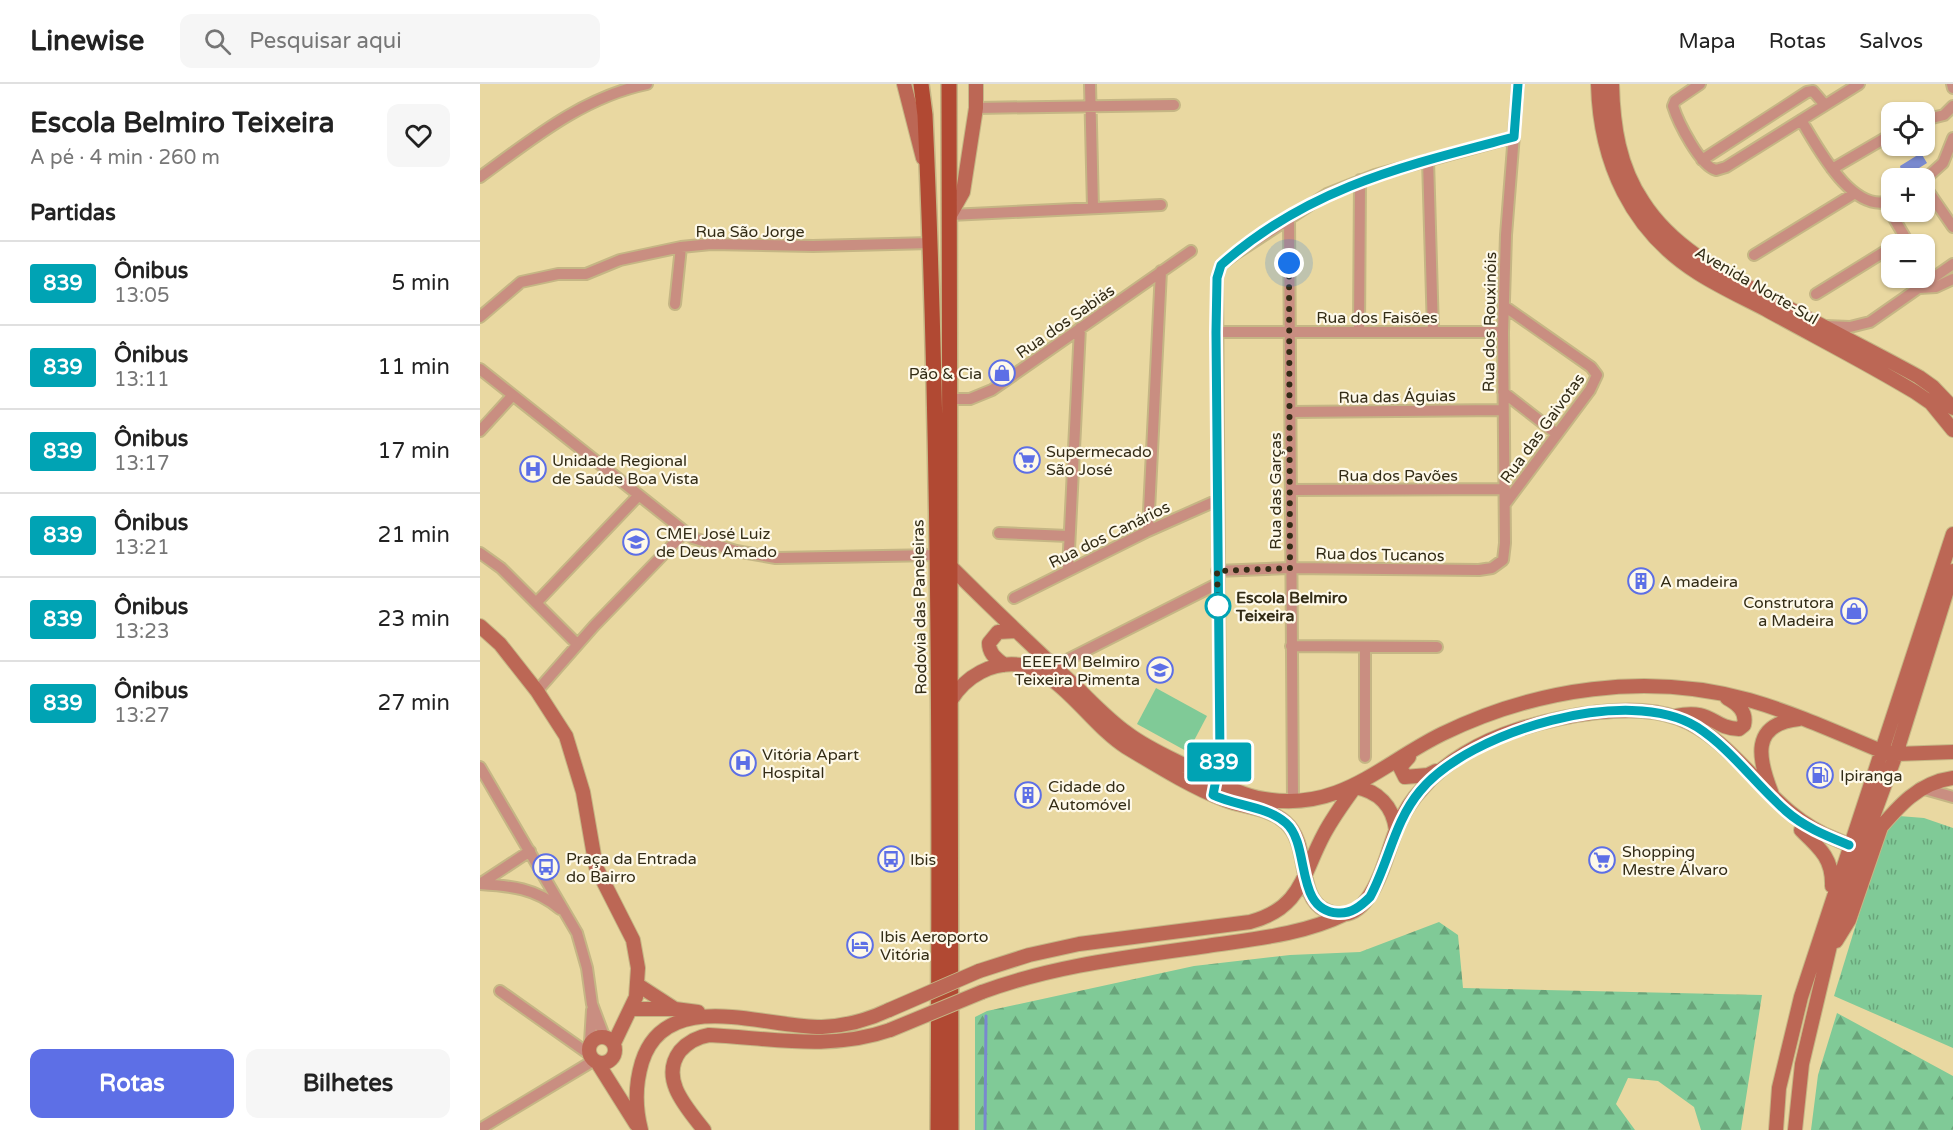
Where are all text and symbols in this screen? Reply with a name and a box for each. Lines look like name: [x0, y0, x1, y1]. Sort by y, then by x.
search box: [180, 14, 600, 68]
text: Linewise: [30, 24, 144, 58]
icon: search: [201, 25, 234, 58]
text: Pesquisar aqui: [249, 28, 402, 54]
text: Mapa: [1678, 29, 1736, 54]
text: Rotas: [1769, 29, 1826, 54]
text: Salvos: [1859, 29, 1923, 54]
map controls: [1881, 102, 1935, 288]
button: locate: [1881, 102, 1935, 156]
button: heart: [387, 104, 450, 167]
text: Escola Belmiro Teixeira: [30, 106, 334, 140]
text: A pé · 4 min · 260 m: [30, 146, 220, 170]
button: +: [1881, 168, 1935, 222]
text: Partidas: [30, 200, 116, 226]
street label: Rua São Jorge: [695, 222, 805, 242]
button: −: [1881, 234, 1935, 288]
street label: Avenida Norte-Sul: [1691, 242, 1822, 329]
your location: [1274, 248, 1304, 278]
street label: Rua dos Rouxinóis: [1479, 252, 1501, 392]
text: Ônibus: [114, 258, 188, 284]
text: 5 min: [391, 270, 450, 296]
text: 839: [43, 271, 83, 296]
street label: Rua dos Sabiás: [1013, 280, 1119, 363]
text: 13:05: [114, 284, 169, 308]
street label: Rua dos Faisões: [1316, 308, 1438, 328]
text: Ônibus: [114, 342, 188, 368]
text: 11 min: [378, 354, 450, 380]
text: 839: [43, 355, 83, 380]
shop icon: Pão & Cia: [987, 358, 1017, 388]
place label: Pão & Cia: [909, 364, 982, 384]
text: 13:11: [114, 368, 169, 392]
street label: Rua das Gaivotas: [1496, 370, 1589, 488]
street label: Rua das Águias: [1338, 386, 1456, 408]
text: Ônibus: [114, 426, 188, 452]
street label: Rua das Garças: [1266, 432, 1286, 550]
text: 17 min: [378, 438, 450, 464]
text: 839: [43, 439, 83, 464]
place label: Supermecado São José: [1046, 442, 1152, 480]
supermarket icon: Supermecado São José: [1012, 445, 1042, 475]
place label: Unidade Regional de Saúde Boa Vista: [552, 451, 699, 489]
text: 13:17: [114, 452, 169, 476]
hospital icon: Unidade Regional de Saúde Boa Vista: [518, 454, 548, 484]
street label: Rua dos Pavões: [1338, 466, 1458, 486]
street label: Rua dos Canários: [1046, 497, 1173, 573]
text: Ônibus: [114, 510, 188, 536]
street label: Rodovia das Paneleiras: [908, 519, 932, 695]
text: 21 min: [378, 522, 450, 548]
text: 839: [43, 523, 83, 548]
place label: CMEI José Luiz de Deus Amado: [656, 524, 777, 562]
school or university icon: CMEI José Luiz de Deus Amado: [621, 527, 651, 557]
text: 13:21: [114, 536, 169, 560]
street label: Rua dos Tucanos: [1315, 544, 1445, 566]
building icon: A madeira: [1626, 566, 1656, 596]
place label: A madeira: [1660, 572, 1738, 592]
place label: Escola Belmiro Teixeira: [1235, 588, 1348, 626]
marker: Escola Belmiro Teixeira: [1205, 593, 1231, 619]
place label: Construtora a Madeira: [1743, 593, 1834, 631]
text: Ônibus: [114, 594, 188, 620]
shop icon: Construtora a Madeira: [1839, 596, 1869, 626]
text: 23 min: [378, 606, 450, 632]
text: 839: [43, 607, 83, 632]
text: 13:23: [114, 620, 169, 644]
place label: EEEFM Belmiro Teixeira Pimenta: [1014, 652, 1140, 690]
school or university icon: EEEFM Belmiro Teixeira Pimenta: [1145, 655, 1175, 685]
text: Ônibus: [114, 678, 188, 704]
text: 27 min: [378, 690, 450, 716]
text: 839: [43, 691, 83, 716]
text: 13:27: [114, 704, 169, 728]
line badge: 839: [1184, 742, 1254, 782]
place label: Vitória Apart Hospital: [762, 745, 859, 783]
hospital icon: Vitória Apart Hospital: [728, 748, 758, 778]
text: 839: [1199, 750, 1239, 775]
fuel station icon: Ipiranga: [1805, 760, 1835, 790]
place label: Ipiranga: [1840, 766, 1902, 786]
place label: Cidade do Automóvel: [1048, 777, 1131, 815]
building icon: Cidade do Automóvel: [1013, 780, 1043, 810]
place label: Shopping Mestre Álvaro: [1622, 842, 1728, 880]
bus stop icon: Ibis: [876, 844, 906, 874]
supermarket icon: Shopping Mestre Álvaro: [1587, 845, 1617, 875]
place label: Praça da Entrada do Bairro: [566, 849, 697, 887]
place label: Ibis: [910, 850, 936, 870]
bus stop icon: Praça da Entrada do Bairro: [531, 852, 561, 882]
place label: Ibis Aeroporto Vitória: [880, 927, 988, 965]
hotel icon: Ibis Aeroporto Vitória: [845, 930, 875, 960]
button: Rotas: [30, 1049, 234, 1118]
button: Bilhetes: [246, 1049, 450, 1118]

